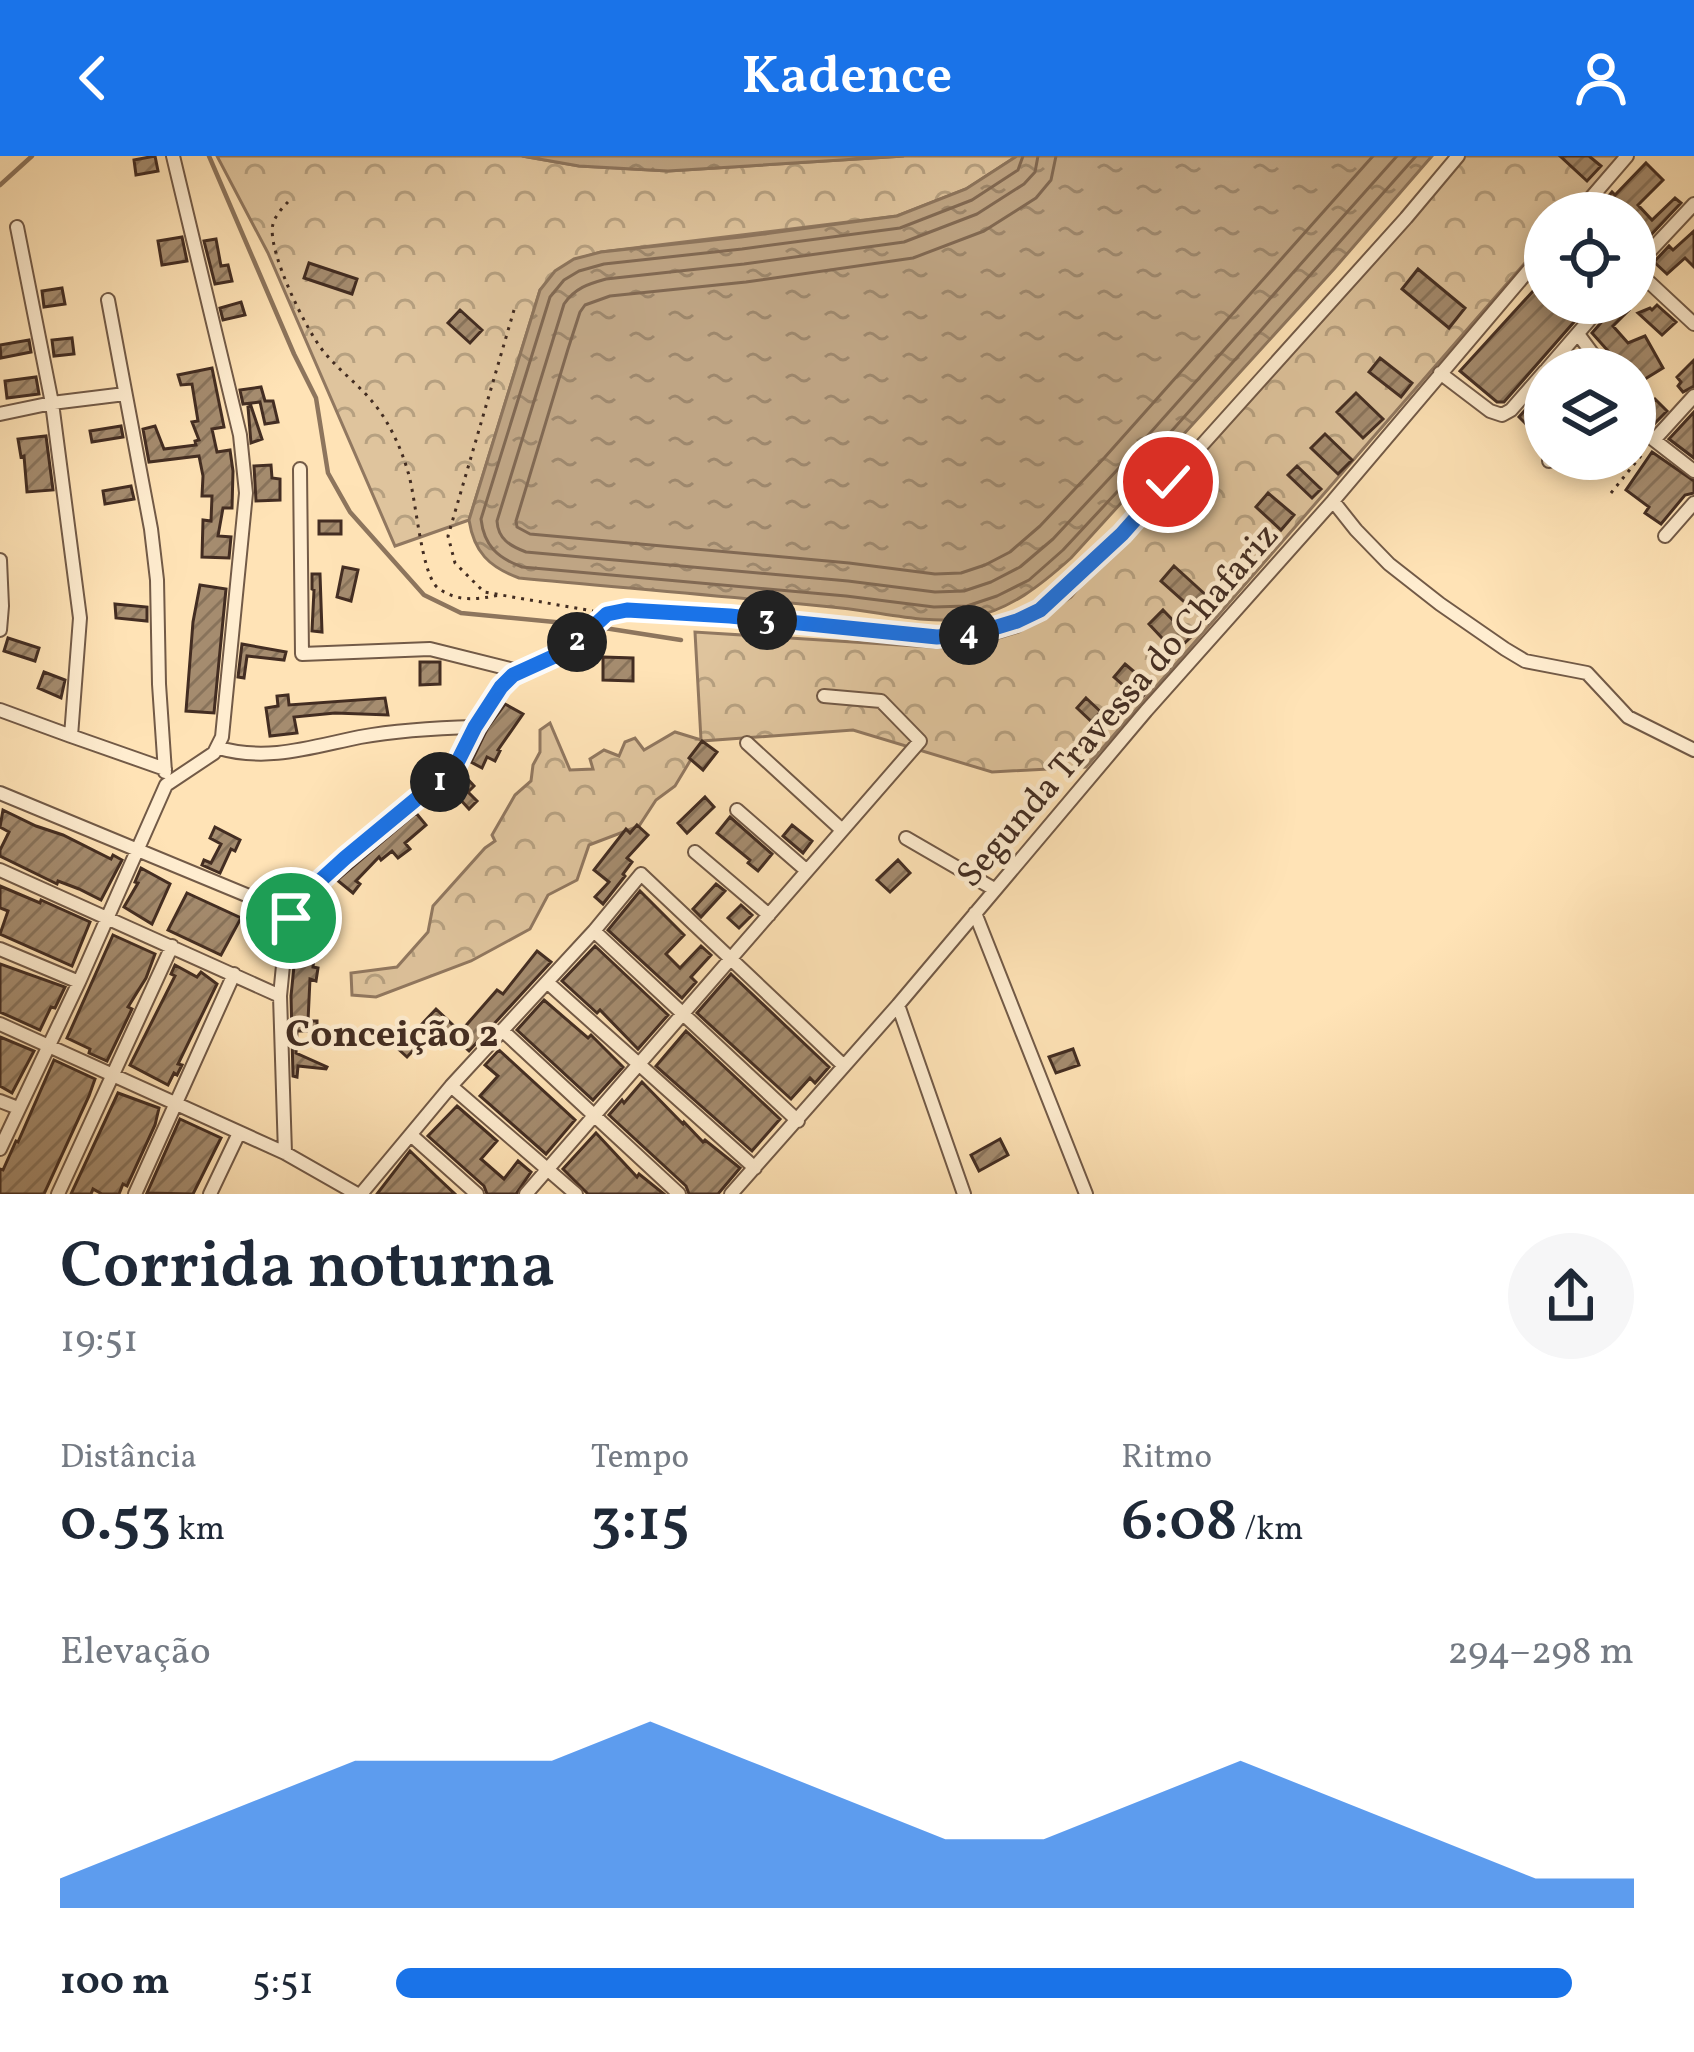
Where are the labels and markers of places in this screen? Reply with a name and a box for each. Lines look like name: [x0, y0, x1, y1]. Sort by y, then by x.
pin: [1117, 431, 1219, 533]
pin: 3: [737, 590, 797, 650]
pin: 4: [939, 605, 999, 665]
pin: 2: [547, 612, 607, 672]
pin: 1: [410, 752, 470, 812]
pin: [240, 867, 342, 969]

